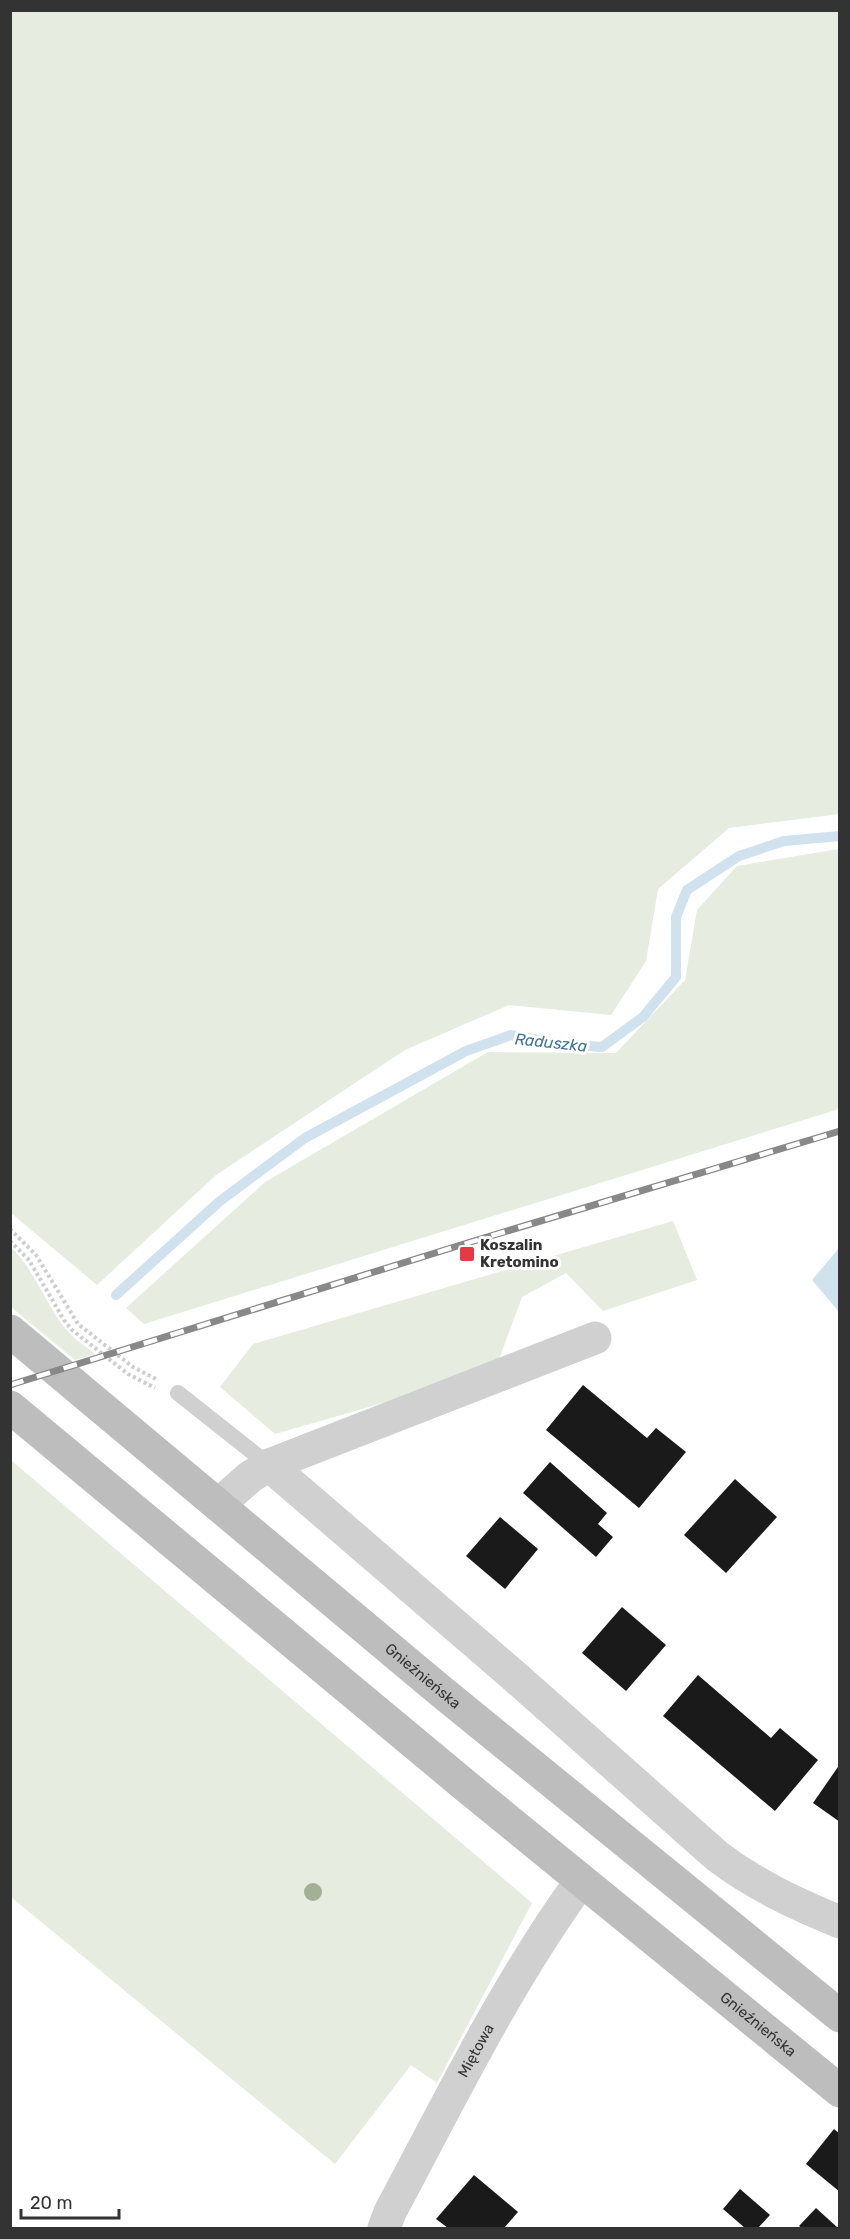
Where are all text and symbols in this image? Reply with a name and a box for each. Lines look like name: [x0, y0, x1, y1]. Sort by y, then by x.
water label: Raduszka: [514, 1029, 588, 1056]
place label: Koszalin Kretomino: [480, 1236, 559, 1271]
marker: Koszalin Kretomino: [458, 1245, 476, 1263]
street label: Gnieźnieńska: [381, 1639, 464, 1713]
street label: Gnieźnieńska: [717, 1988, 800, 2061]
street label: Miętowa: [454, 2021, 498, 2080]
scale bar: [21, 2182, 118, 2220]
text: 20 m: [30, 2192, 72, 2214]

